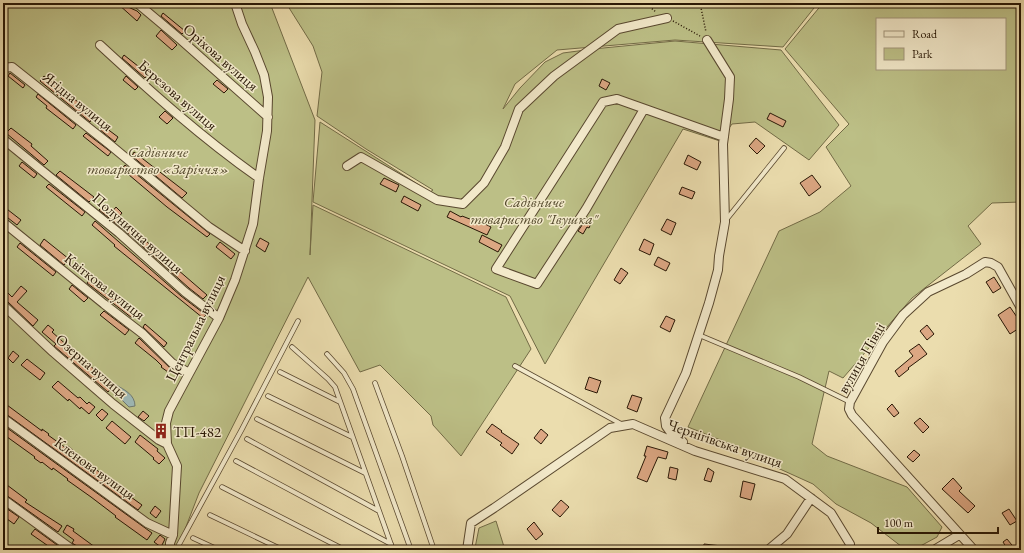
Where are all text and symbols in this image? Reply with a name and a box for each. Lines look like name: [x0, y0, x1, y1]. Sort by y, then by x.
legend: [876, 18, 1006, 70]
street label: Оріхова вулиця: [179, 19, 263, 95]
text: Road: [912, 26, 938, 42]
text: Park: [912, 46, 933, 62]
street label: Березова вулиця: [135, 55, 222, 135]
street label: Ягідна вулиця: [38, 66, 117, 135]
park label: Садівниче товариство «Заріччя»: [87, 142, 229, 178]
street label: Полунична вулиця: [89, 188, 188, 278]
park label: Садівниче товариство "Івушка": [470, 192, 600, 228]
street label: Квіткова вулиця: [61, 248, 150, 324]
street label: Центральна вулиця: [161, 271, 229, 385]
street label: вулиця Півці: [833, 319, 889, 397]
street label: Озерна вулиця: [52, 329, 132, 403]
street label: Чернігівська вулиця: [665, 414, 785, 472]
building icon: ТП-482: [152, 422, 170, 440]
place label: ТП-482: [173, 422, 222, 441]
street label: Кленова вулиця: [51, 432, 139, 504]
scale bar: [878, 509, 998, 535]
text: 100 m: [884, 515, 914, 531]

